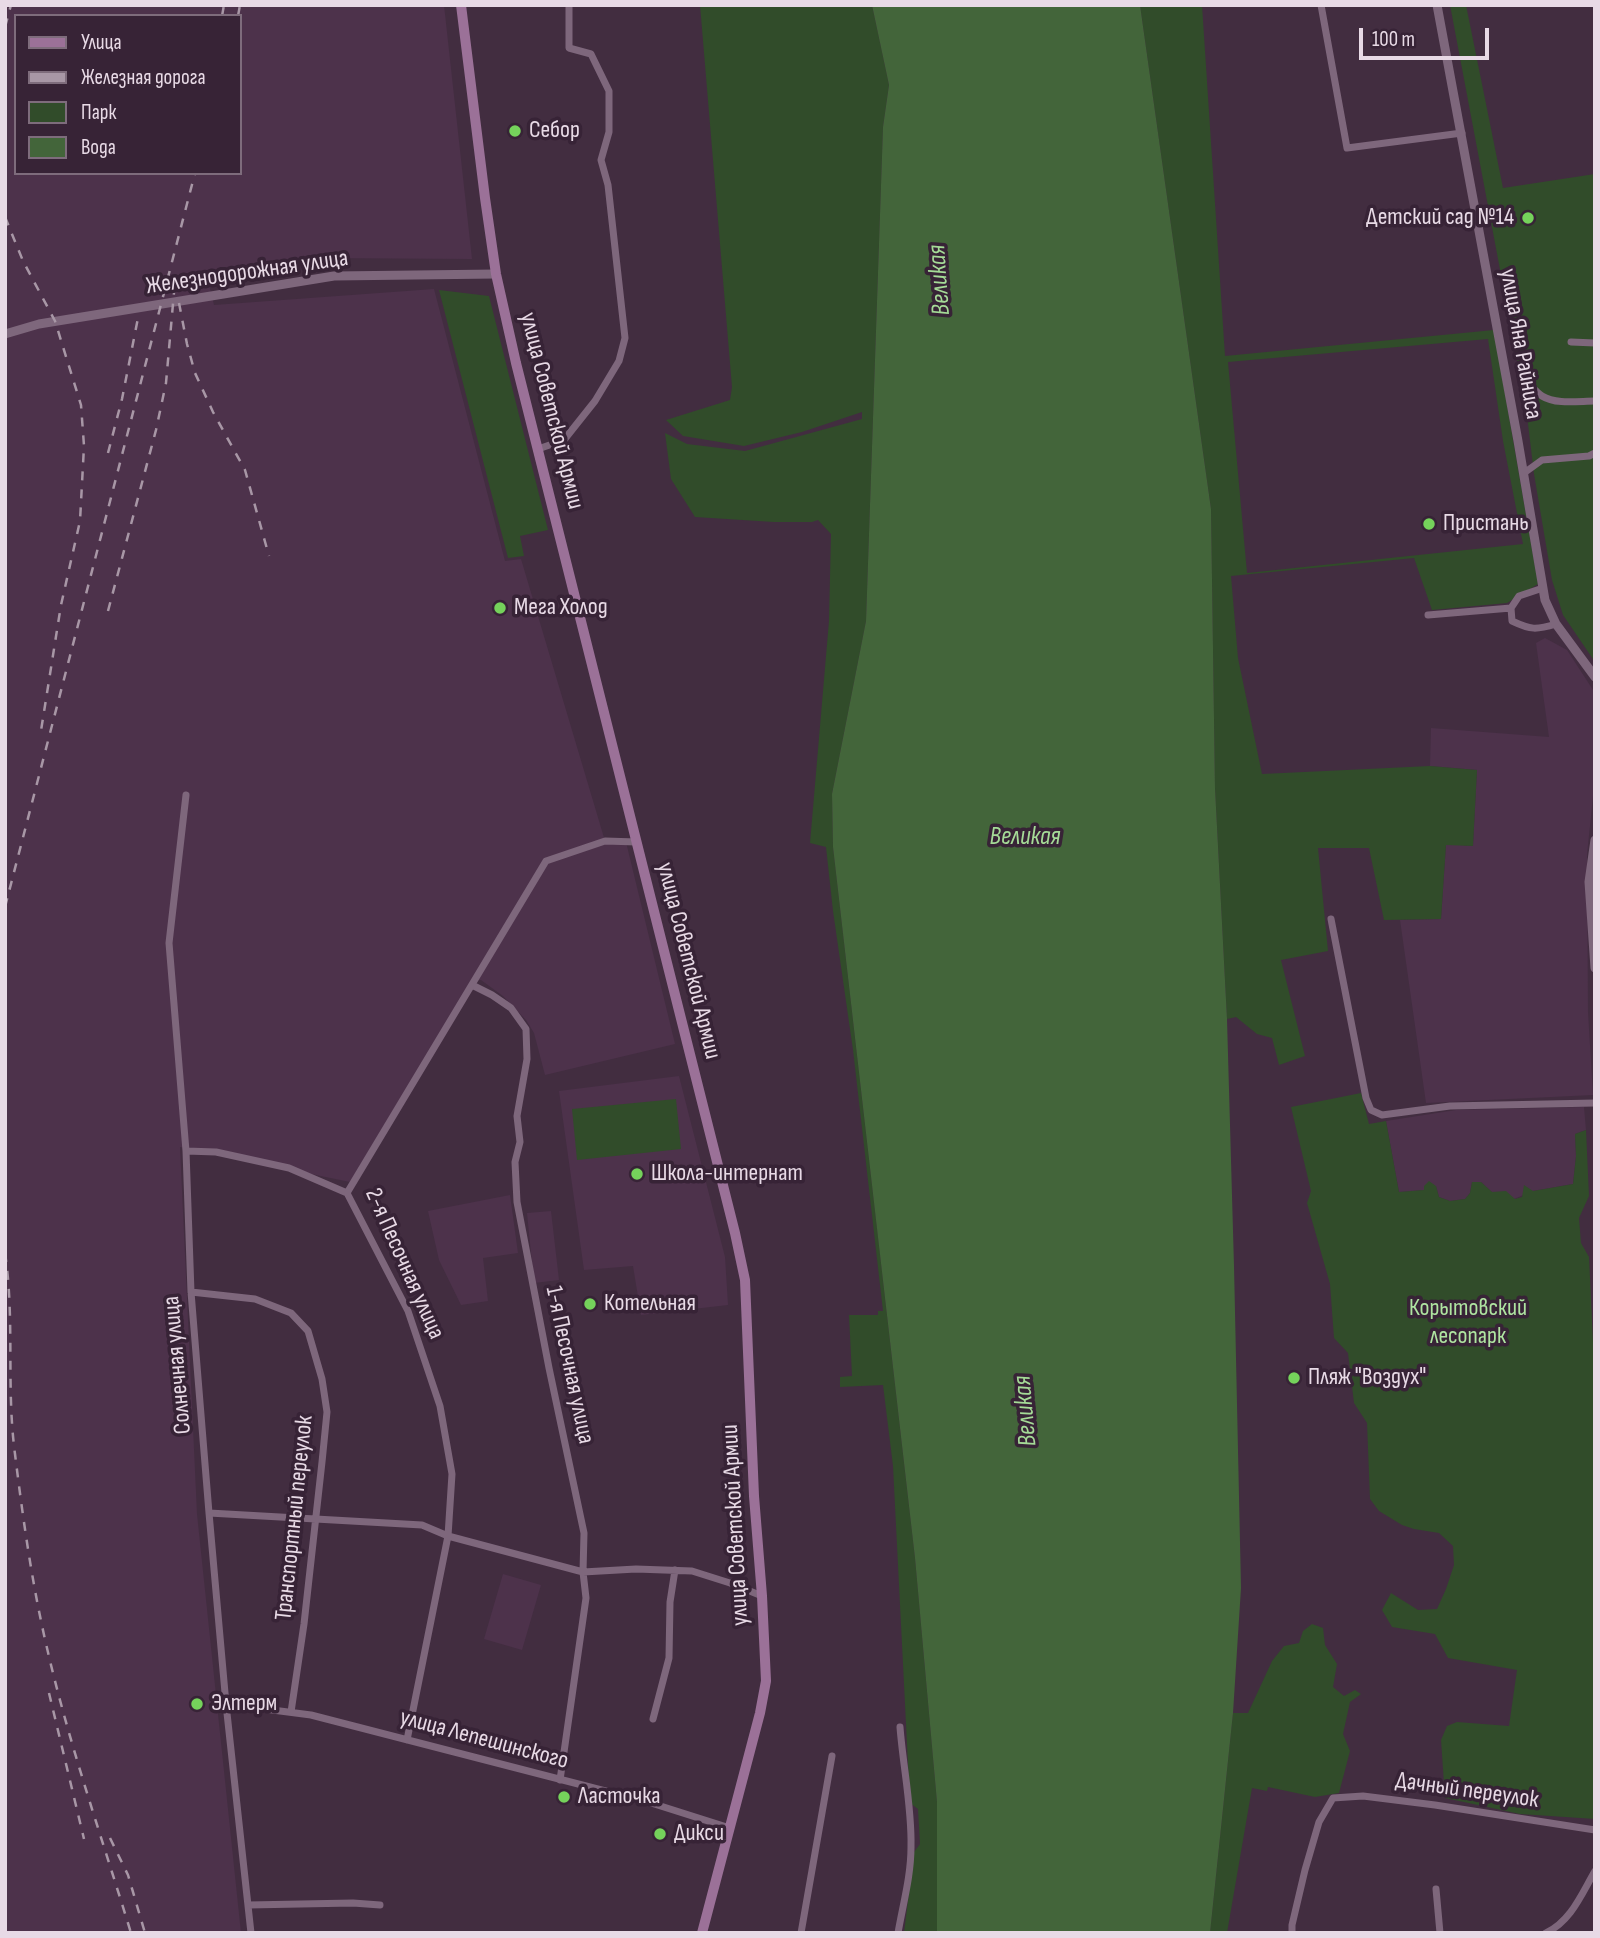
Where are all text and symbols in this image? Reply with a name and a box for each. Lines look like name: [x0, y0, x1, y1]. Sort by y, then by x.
legend: [14, 14, 242, 175]
scale bar: [1362, 14, 1492, 58]
text: 100 m: [1372, 27, 1415, 52]
text: Улица: [81, 30, 122, 55]
text: Железная дорога: [81, 65, 206, 90]
text: Парк: [81, 100, 116, 125]
place label: Себор: [529, 117, 580, 145]
marker: Себор: [507, 123, 523, 139]
text: Вода: [81, 135, 116, 160]
place label: Детский сад №14: [1366, 204, 1514, 232]
marker: Детский сад №14: [1520, 210, 1536, 226]
water label: Великая: [922, 244, 958, 316]
street label: Железнодорожная улица: [144, 245, 350, 301]
street label: улица Яна Райниса: [1493, 266, 1547, 422]
street label: улица Советской Армии: [513, 310, 589, 512]
place label: Пристань: [1443, 510, 1529, 538]
marker: Пристань: [1421, 516, 1437, 532]
place label: Мега Холод: [514, 594, 608, 622]
marker: Мега Холод: [492, 600, 508, 616]
water label: Великая: [990, 821, 1060, 853]
street label: улица Советской Армии: [650, 860, 726, 1062]
place label: Школа-интернат: [651, 1160, 803, 1188]
marker: Школа-интернат: [629, 1166, 645, 1182]
street label: 2-я Песочная улица: [358, 1184, 450, 1344]
street label: 1-я Песочная улица: [538, 1283, 600, 1447]
place label: Котельная: [604, 1290, 696, 1318]
street label: Солнечная улица: [158, 1295, 198, 1435]
park label: Корытовский лесопарк: [1409, 1295, 1527, 1351]
marker: Котельная: [582, 1296, 598, 1312]
place label: Пляж "Воздух": [1308, 1364, 1426, 1392]
marker: Пляж "Воздух": [1286, 1370, 1302, 1386]
water label: Великая: [1007, 1374, 1045, 1448]
street label: Транспортный переулок: [270, 1414, 320, 1622]
street label: улица Советской Армии: [716, 1424, 756, 1626]
place label: Элтерм: [211, 1690, 277, 1718]
marker: Элтерм: [189, 1696, 205, 1712]
street label: улица Лепешинского: [397, 1704, 571, 1776]
street label: Дачный переулок: [1394, 1767, 1540, 1815]
place label: Ласточка: [578, 1783, 660, 1811]
marker: Ласточка: [556, 1789, 572, 1805]
place label: Дикси: [674, 1820, 724, 1848]
marker: Дикси: [652, 1826, 668, 1842]

